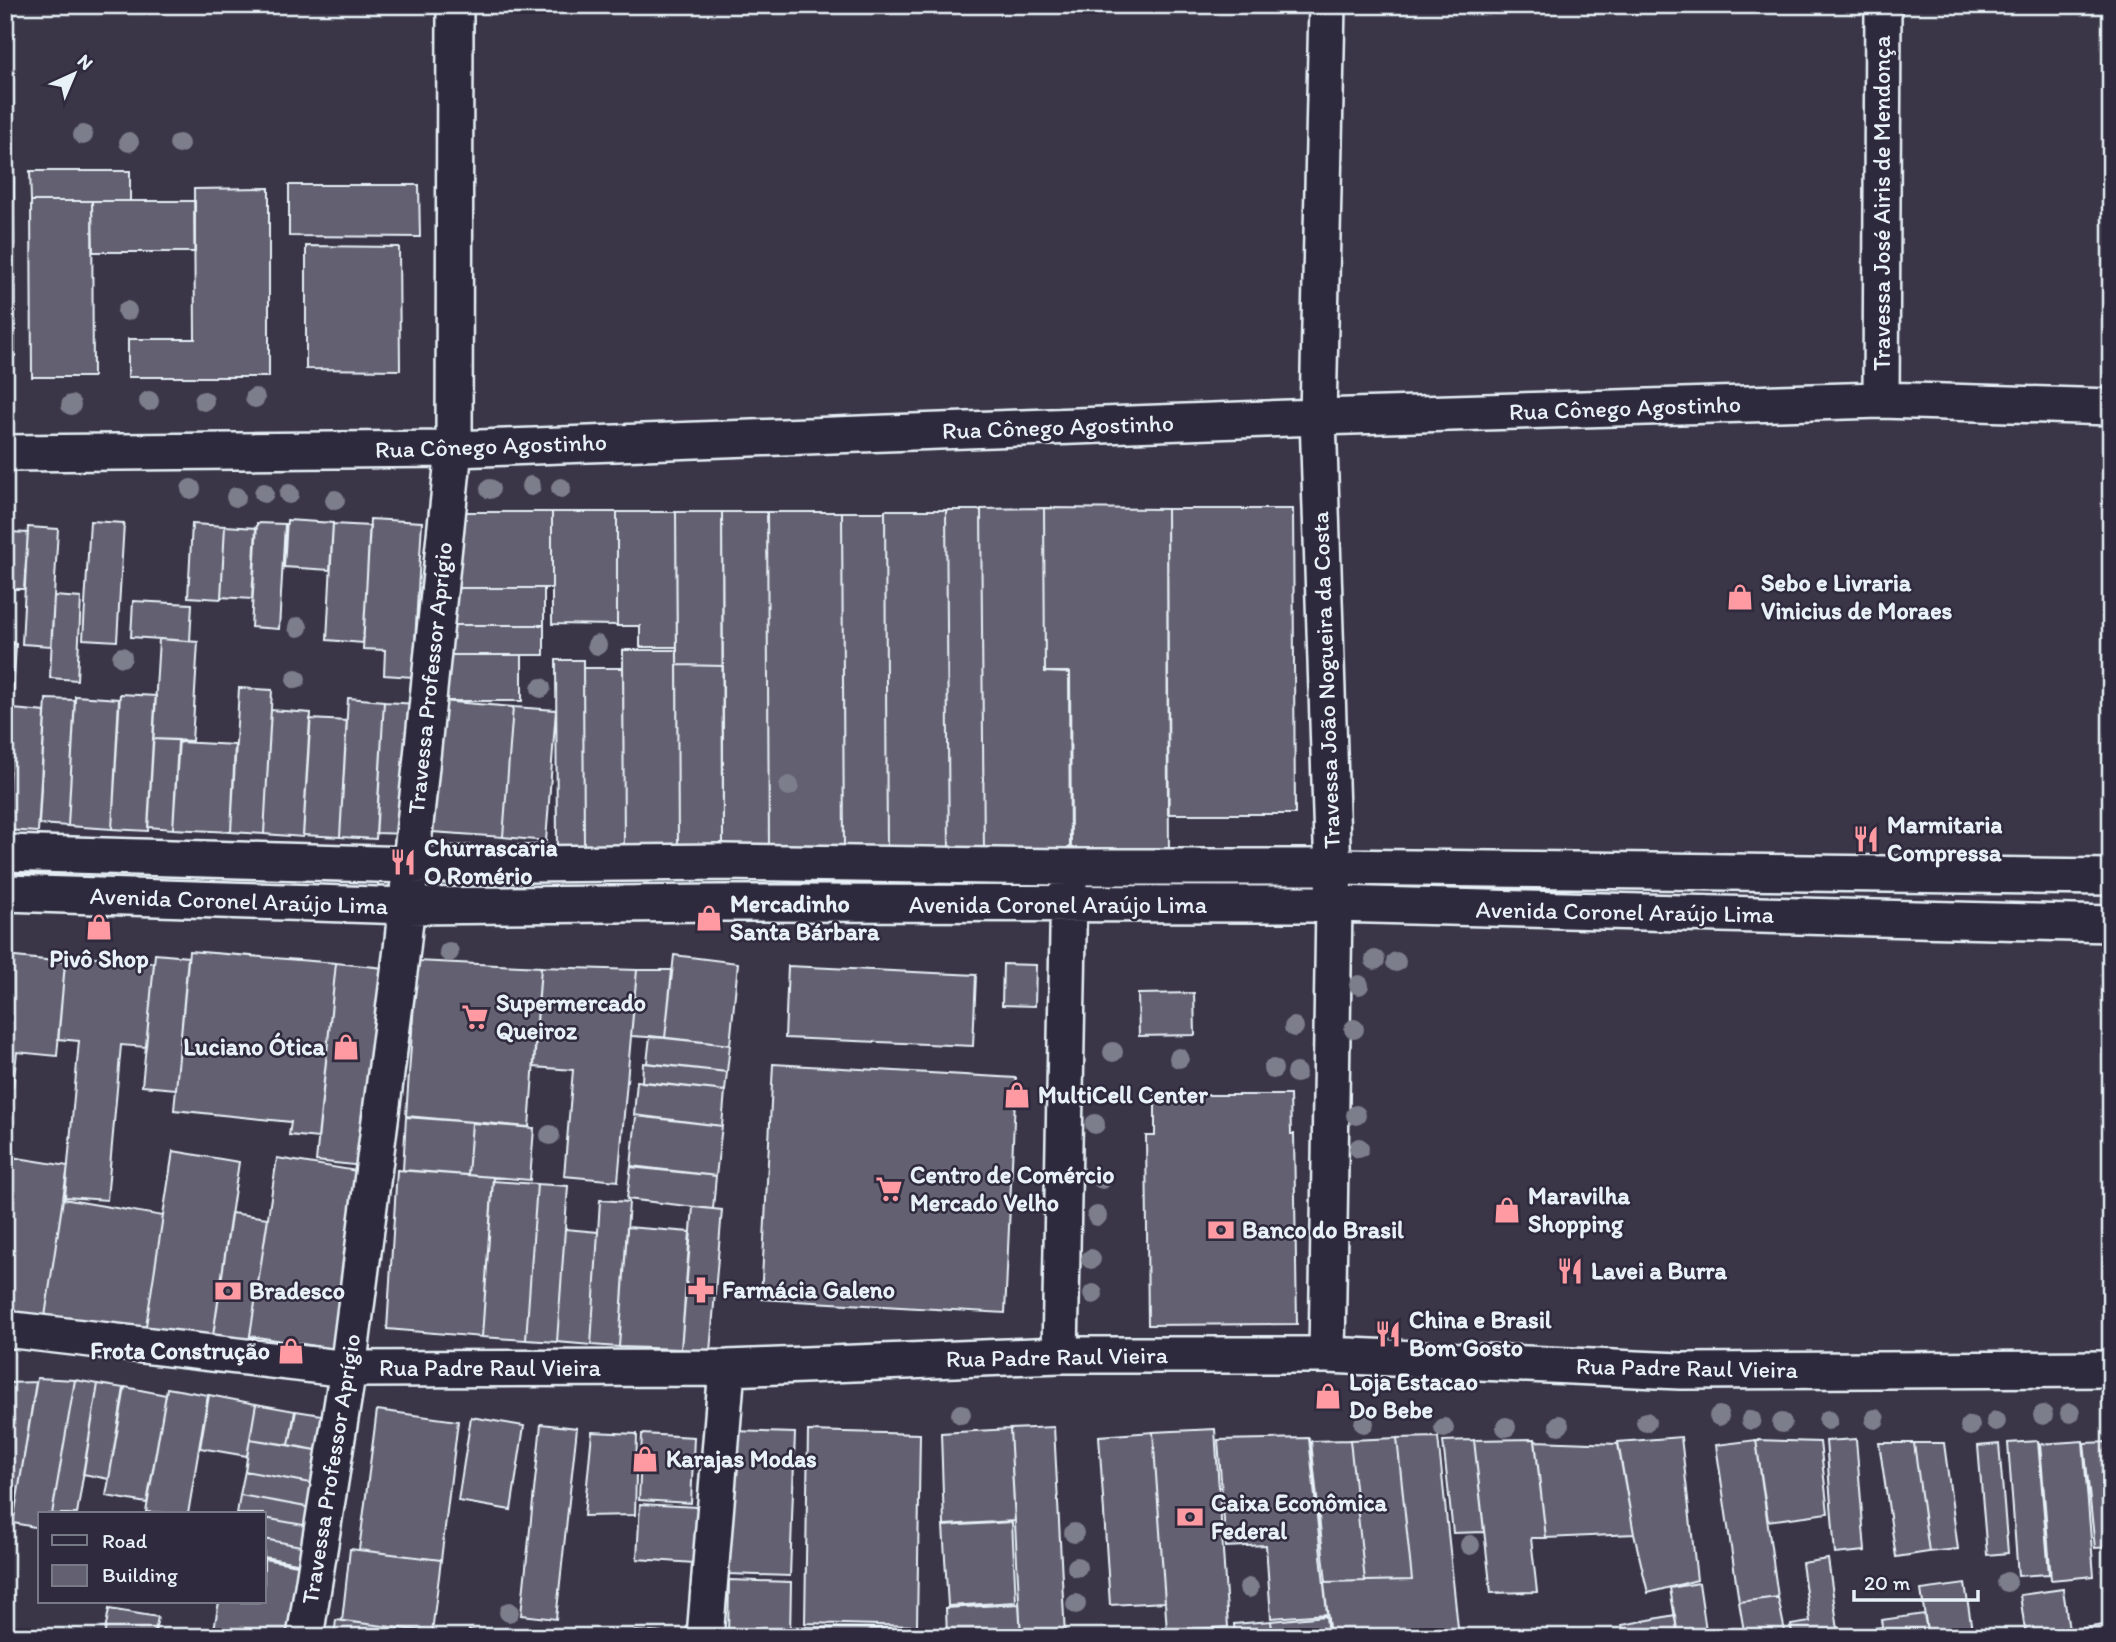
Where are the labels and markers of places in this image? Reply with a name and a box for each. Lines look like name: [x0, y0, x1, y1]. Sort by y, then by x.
place label: Sebo e Livraria Vinicius de Moraes: [1761, 568, 1953, 625]
shop icon: Sebo e Livraria Vinicius de Moraes: [1725, 582, 1755, 612]
place label: Marmitaria Compressa: [1887, 810, 2003, 868]
restaurant icon: Marmitaria Compressa: [1851, 824, 1881, 854]
place label: Churrascaria O Romério: [424, 833, 558, 890]
restaurant icon: Churrascaria O Romério: [388, 847, 418, 877]
place label: Mercadinho Santa Bárbara: [730, 889, 880, 946]
shop icon: Mercadinho Santa Bárbara: [694, 903, 724, 933]
shop icon: Pivô Shop: [84, 912, 114, 942]
place label: Pivô Shop: [49, 944, 149, 974]
place label: Supermercado Queiroz: [496, 988, 646, 1045]
supermarket icon: Supermercado Queiroz: [460, 1002, 490, 1032]
place label: Luciano Ótica: [183, 1032, 326, 1061]
shop icon: Luciano Ótica: [331, 1032, 361, 1062]
shop icon: MultiCell Center: [1002, 1080, 1032, 1110]
place label: MultiCell Center: [1038, 1080, 1208, 1109]
place label: Centro de Comércio Mercado Velho: [910, 1160, 1114, 1217]
supermarket icon: Centro de Comércio Mercado Velho: [874, 1174, 904, 1204]
place label: Maravilha Shopping: [1528, 1181, 1631, 1239]
shop icon: Maravilha Shopping: [1492, 1195, 1522, 1225]
bank icon: Banco do Brasil: [1206, 1215, 1236, 1245]
place label: Banco do Brasil: [1242, 1215, 1404, 1244]
restaurant icon: Lavei a Burra: [1555, 1256, 1585, 1286]
place label: Lavei a Burra: [1591, 1256, 1728, 1285]
pharmacy icon: Farmácia Galeno: [686, 1275, 716, 1305]
place label: Farmácia Galeno: [722, 1275, 895, 1304]
bank icon: Bradesco: [213, 1276, 243, 1306]
place label: Bradesco: [249, 1276, 345, 1305]
place label: China e Brasil Bom Gosto: [1409, 1305, 1552, 1362]
restaurant icon: China e Brasil Bom Gosto: [1373, 1319, 1403, 1349]
place label: Frota Construção: [90, 1336, 270, 1366]
shop icon: Frota Construção: [276, 1336, 306, 1366]
place label: Loja Estacao Do Bebe: [1349, 1367, 1478, 1424]
shop icon: Loja Estacao Do Bebe: [1313, 1381, 1343, 1411]
shop icon: Karajas Modas: [630, 1444, 660, 1474]
place label: Karajas Modas: [666, 1444, 817, 1474]
place label: Caixa Econômica Federal: [1211, 1488, 1387, 1545]
bank icon: Caixa Econômica Federal: [1175, 1502, 1205, 1532]

